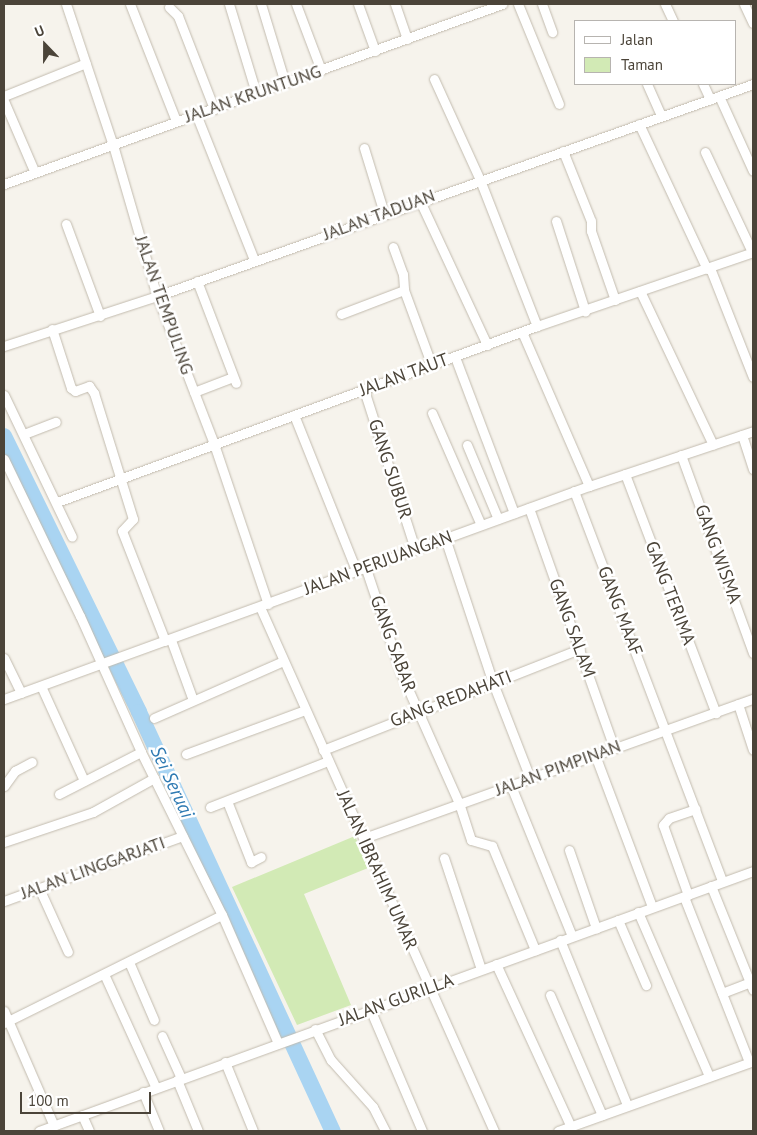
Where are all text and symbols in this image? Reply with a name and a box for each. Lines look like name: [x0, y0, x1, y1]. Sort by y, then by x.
north arrow: [20, 20, 70, 70]
legend: [574, 20, 737, 85]
text: U: [32, 21, 47, 41]
text: Jalan: [621, 30, 653, 49]
text: Taman: [621, 55, 663, 74]
street label: JALAN KRUNTUNG: [182, 61, 324, 127]
street label: JALAN TADUAN: [320, 185, 438, 245]
street label: JALAN TEMPULING: [130, 232, 198, 378]
street label: JALAN TAUT: [356, 349, 452, 401]
street label: GANG SUBUR: [364, 416, 416, 522]
street label: GANG WISMA: [690, 501, 746, 607]
street label: JALAN PERJUANGAN: [301, 526, 455, 600]
street label: GANG TERIMA: [640, 538, 700, 648]
street label: GANG MAAF: [593, 563, 647, 659]
street label: GANG SALAM: [544, 576, 600, 680]
street label: GANG SABAR: [366, 593, 420, 695]
street label: GANG REDAHATI: [387, 666, 515, 732]
street label: JALAN PIMPINAN: [492, 735, 624, 801]
water label: Sei Seruai: [145, 742, 199, 822]
street label: JALAN IBRAHIM UMAR: [332, 787, 422, 953]
street label: JALAN LINGGARJATI: [18, 832, 168, 904]
street label: JALAN GURILLA: [336, 969, 456, 1031]
scale bar: [22, 1082, 154, 1114]
text: 100 m: [28, 1091, 69, 1110]

